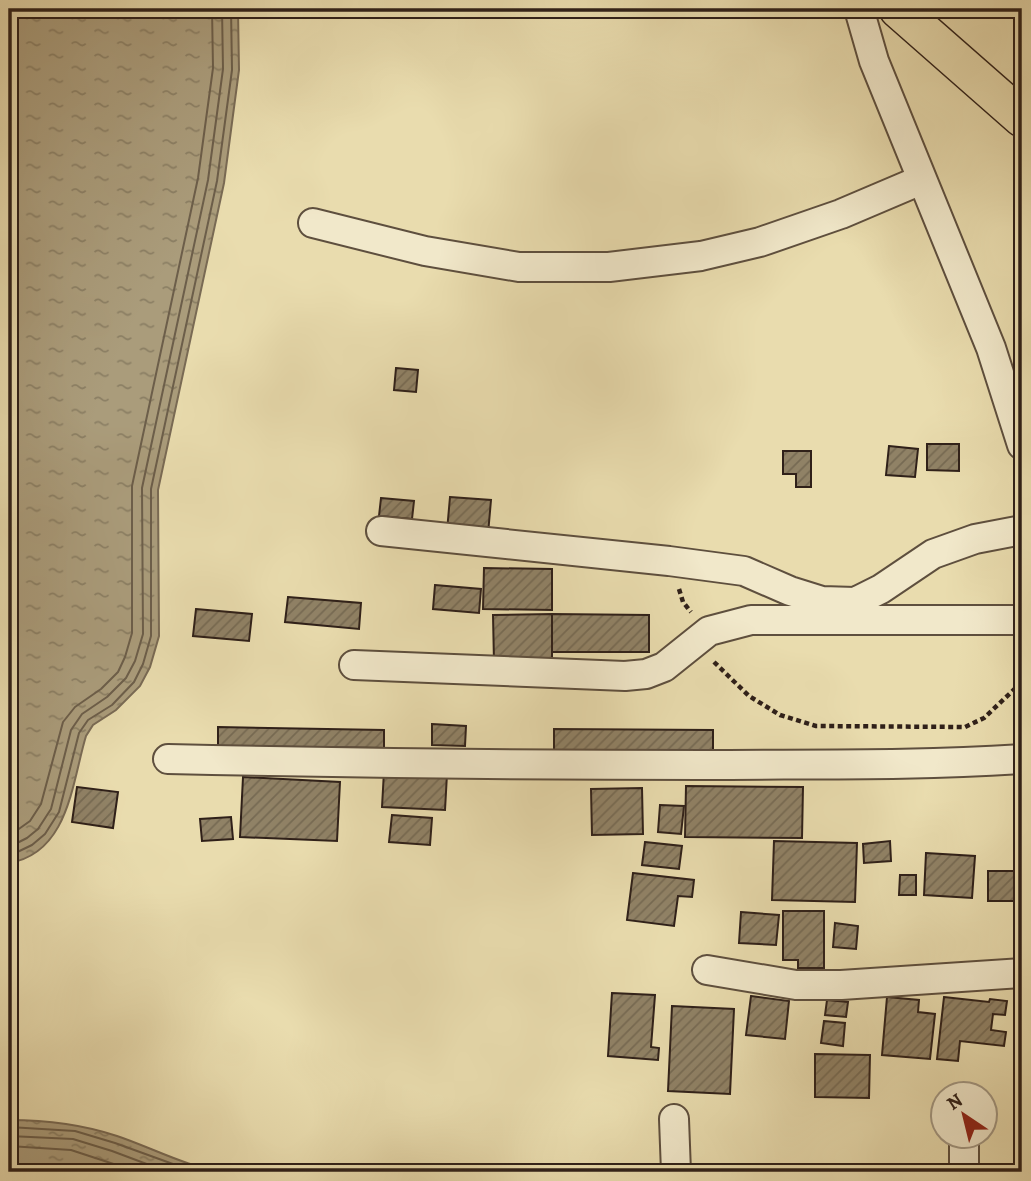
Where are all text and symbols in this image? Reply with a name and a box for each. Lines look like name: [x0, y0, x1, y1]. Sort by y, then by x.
north arrow: [930, 1080, 1000, 1150]
text: N: [942, 1087, 968, 1117]

